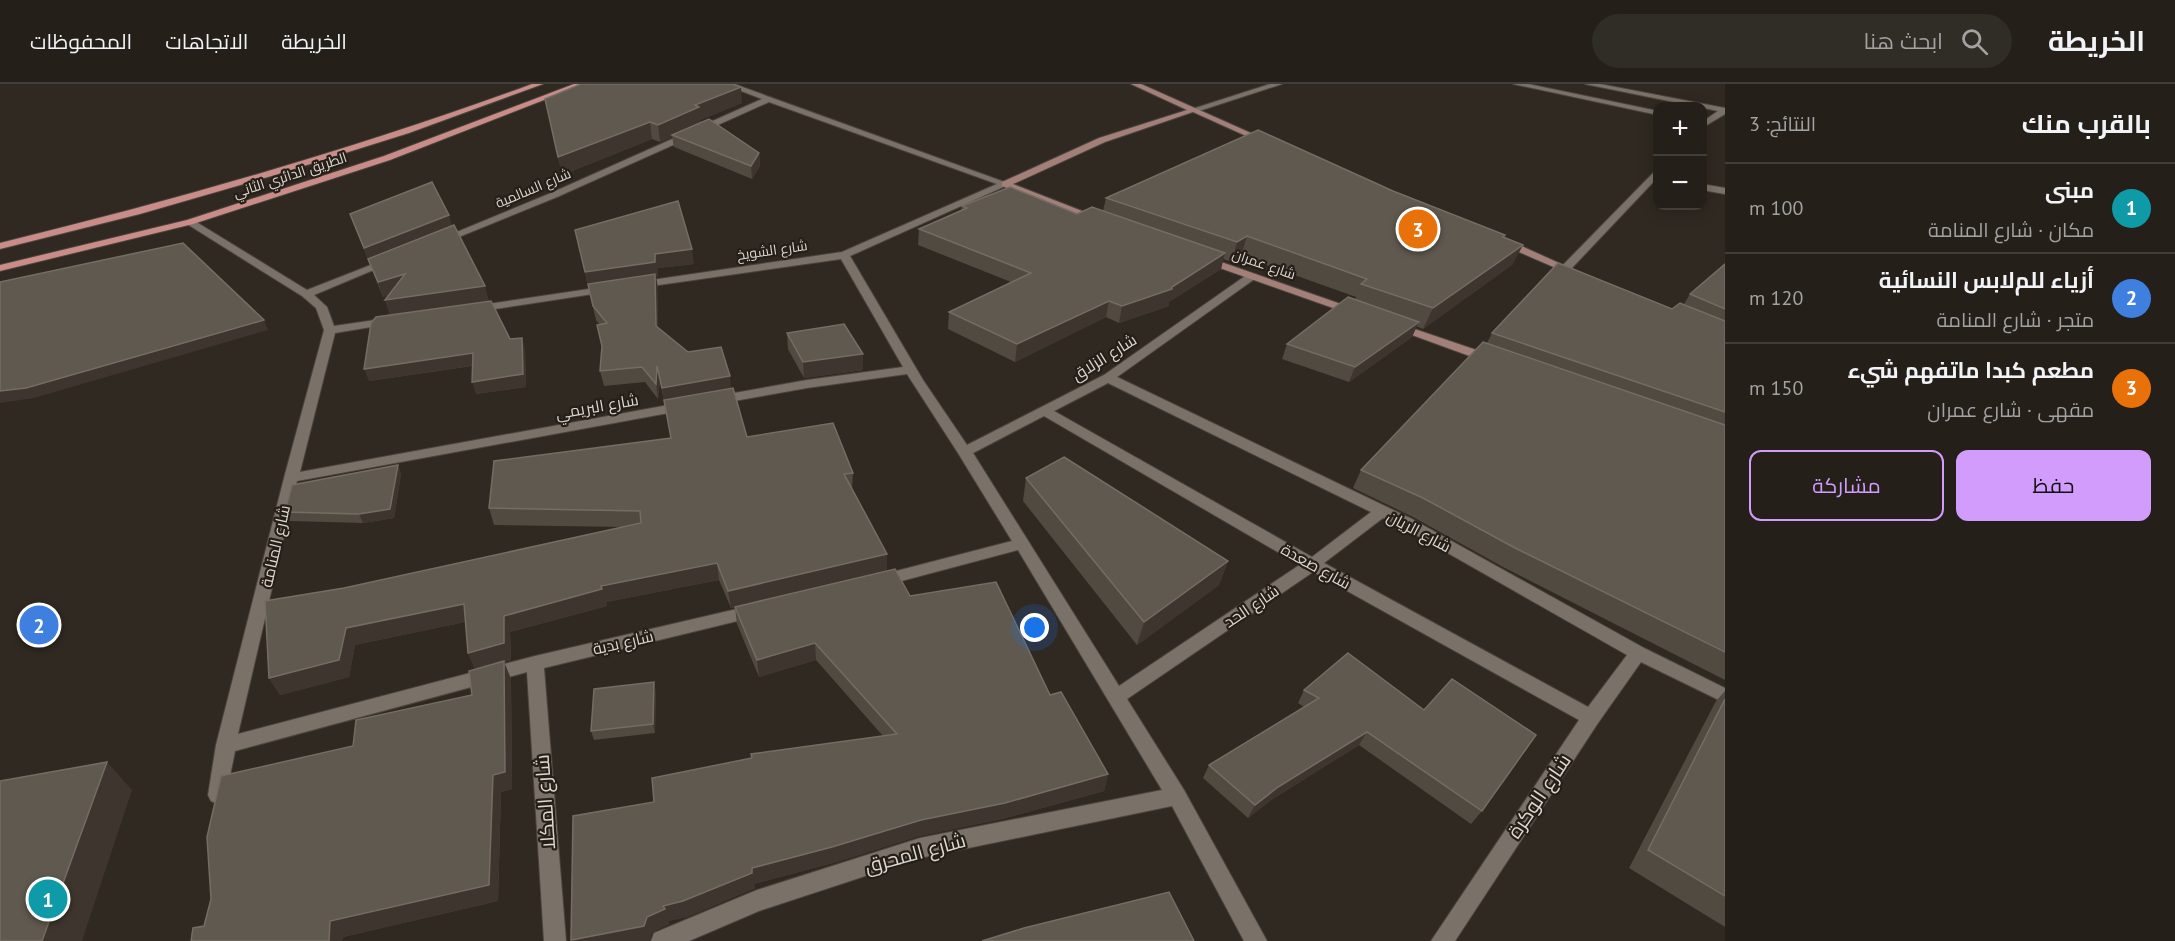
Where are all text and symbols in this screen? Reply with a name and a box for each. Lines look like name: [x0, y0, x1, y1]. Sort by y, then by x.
search box: [1592, 14, 2012, 68]
text: الخريطة: [2048, 22, 2145, 59]
icon: search: [1958, 25, 1991, 58]
text: ابحث هنا: [1864, 27, 1943, 55]
text: المحفوظات: [30, 28, 132, 55]
text: الاتجاهات: [165, 28, 248, 55]
text: الخريطة: [281, 28, 347, 55]
map controls: [1653, 102, 1707, 210]
button: +: [1653, 102, 1707, 156]
text: بالقرب منك: [2022, 107, 2151, 140]
text: النتائج: 3: [1749, 111, 1816, 137]
street label: الطريق الدائري الثاني: [231, 148, 350, 205]
button: −: [1653, 156, 1707, 210]
street label: شارع السالمية: [493, 164, 573, 212]
text: مبنى: [2045, 176, 2094, 204]
text: 100 m: [1749, 195, 1803, 221]
text: 1: [2126, 195, 2137, 221]
pin: 3: [1398, 206, 1438, 252]
text: مكان · شارع المنامة: [1928, 217, 2094, 243]
street label: شارع الشويخ: [736, 236, 808, 264]
street label: شارع عمران: [1230, 245, 1298, 283]
text: أزياء للمﻻبس النسائية: [1879, 266, 2094, 294]
text: 120 m: [1749, 285, 1803, 311]
text: 2: [2126, 285, 2137, 311]
text: متجر · شارع المنامة: [1937, 307, 2094, 333]
street label: شارع الزلاق: [1068, 329, 1141, 386]
text: مطعم كبدا ماتفهم شيء: [1847, 356, 2094, 384]
text: 150 m: [1749, 375, 1803, 401]
text: 3: [2126, 375, 2137, 401]
street label: شارع البريمي: [554, 389, 641, 427]
text: مقهى · شارع عمران: [1927, 397, 2094, 423]
button: مشاركة: [1749, 450, 1944, 521]
button: حفظ: [1956, 450, 2151, 521]
street label: شارع المنامة: [256, 503, 296, 589]
street label: شارع الريان: [1383, 506, 1454, 558]
street label: شارع صعدة: [1277, 539, 1354, 595]
street label: شارع الحد: [1220, 580, 1283, 633]
pin: 2: [20, 602, 58, 648]
your location: [1020, 613, 1049, 642]
street label: شارع بدية: [591, 625, 656, 661]
street label: شارع الوكرة: [1501, 749, 1578, 844]
street label: شارع المكلا: [529, 754, 562, 850]
street label: شارع المحرق: [862, 827, 969, 880]
pin: 1: [28, 876, 68, 922]

